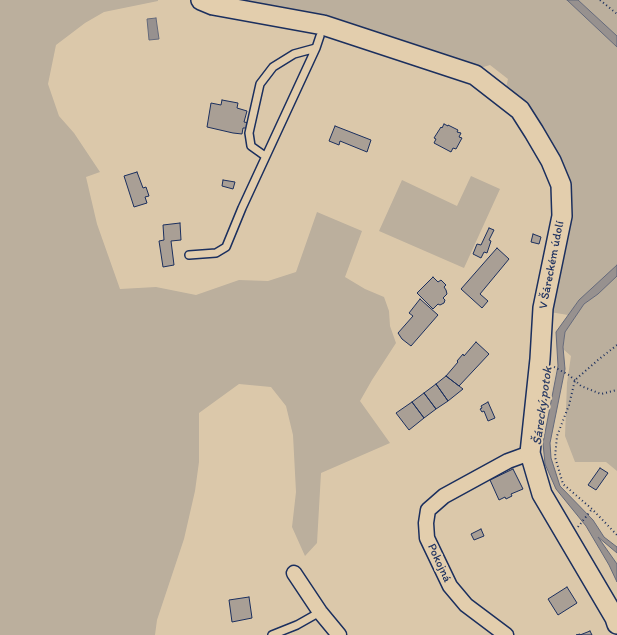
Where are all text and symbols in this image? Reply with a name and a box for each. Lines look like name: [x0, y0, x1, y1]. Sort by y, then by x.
street label: V Šáreckém údolí: [536, 220, 568, 310]
water label: Šárecký potok: [530, 366, 556, 446]
street label: Pokojná: [424, 541, 454, 585]

